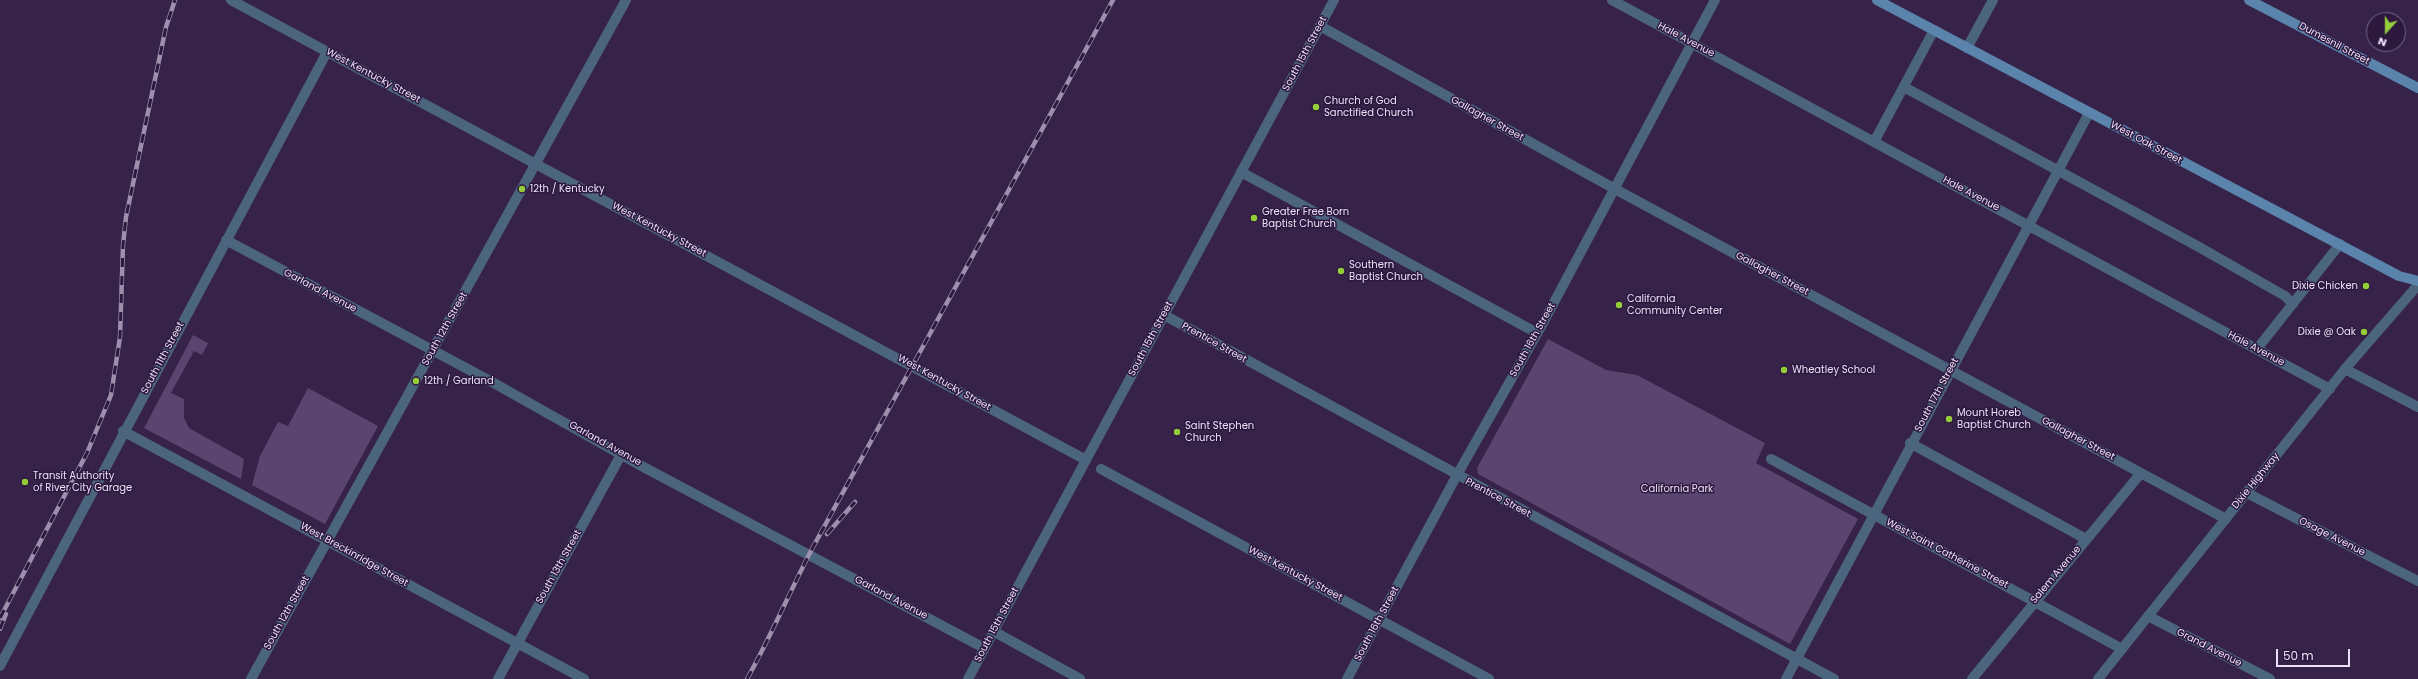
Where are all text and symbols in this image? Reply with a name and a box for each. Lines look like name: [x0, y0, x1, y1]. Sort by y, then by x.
north arrow: [2366, 12, 2406, 52]
street label: South 15th Street: [1280, 15, 1330, 93]
street label: Hale Avenue: [1656, 20, 1716, 60]
street label: Dumesnil Street: [2297, 20, 2371, 68]
text: N: [2375, 33, 2389, 51]
street label: West Kentucky Street: [324, 46, 422, 106]
street label: Gallagher Street: [1449, 94, 1525, 144]
place label: Church of God Sanctified Church: [1324, 95, 1413, 118]
marker: Church of God Sanctified Church: [1311, 102, 1321, 112]
street label: West Oak Street: [2108, 119, 2184, 167]
street label: Hale Avenue: [1941, 174, 2001, 214]
place label: 12th / Kentucky: [530, 183, 605, 195]
marker: 12th / Kentucky: [517, 184, 527, 194]
street label: West Kentucky Street: [610, 200, 708, 260]
place label: Greater Free Born Baptist Church: [1262, 206, 1349, 230]
marker: Greater Free Born Baptist Church: [1249, 213, 1259, 223]
street label: Gallagher Street: [1733, 250, 1811, 298]
place label: Southern Baptist Church: [1349, 259, 1423, 282]
marker: Southern Baptist Church: [1336, 266, 1346, 276]
street label: Garland Avenue: [281, 267, 359, 315]
place label: Dixie Chicken: [2292, 280, 2358, 292]
marker: Dixie Chicken: [2361, 281, 2371, 291]
street label: South 12th Street: [420, 290, 470, 368]
place label: California Community Center: [1627, 293, 1723, 316]
street label: South 15th Street: [1126, 300, 1176, 378]
marker: California Community Center: [1614, 300, 1624, 310]
street label: South 16th Street: [1508, 301, 1558, 379]
street label: South 11th Street: [139, 320, 187, 396]
street label: Prentice Street: [1179, 320, 1249, 366]
place label: Dixie @ Oak: [2298, 326, 2356, 338]
marker: Dixie @ Oak: [2359, 327, 2369, 337]
street label: Hale Avenue: [2226, 329, 2286, 369]
street label: West Kentucky Street: [895, 352, 993, 414]
street label: South 17th Street: [1912, 356, 1962, 434]
place label: Wheatley School: [1792, 364, 1875, 376]
marker: Wheatley School: [1779, 365, 1789, 375]
place label: 12th / Garland: [424, 375, 494, 387]
marker: 12th / Garland: [411, 376, 421, 386]
place label: Mount Horeb Baptist Church: [1957, 407, 2031, 430]
marker: Mount Horeb Baptist Church: [1944, 414, 1954, 424]
street label: Gallagher Street: [2039, 415, 2117, 463]
street label: Garland Avenue: [567, 419, 643, 469]
place label: Saint Stephen Church: [1185, 420, 1254, 444]
marker: Saint Stephen Church: [1172, 427, 1182, 437]
street label: Dixie Highway: [2230, 450, 2282, 512]
place label: Transit Authority of River City Garage: [33, 470, 132, 494]
street label: Prentice Street: [1463, 476, 1533, 520]
marker: Transit Authority of River City Garage: [20, 477, 30, 487]
park label: California Park: [1641, 483, 1713, 495]
street label: Osage Avenue: [2297, 515, 2367, 559]
street label: West Saint Catherine Street: [1884, 517, 2010, 591]
street label: West Breckinridge Street: [298, 520, 410, 590]
street label: South 13th Street: [534, 528, 584, 606]
street label: West Kentucky Street: [1246, 544, 1344, 604]
street label: Salem Avenue: [2028, 544, 2084, 606]
street label: South 12th Street: [262, 574, 312, 652]
street label: Garland Avenue: [852, 574, 930, 622]
street label: South 16th Street: [1352, 585, 1402, 663]
street label: South 15th Street: [972, 586, 1022, 664]
street label: Grand Avenue: [2174, 626, 2244, 670]
scale bar: [2278, 641, 2352, 667]
text: 50 m: [2283, 647, 2314, 664]

